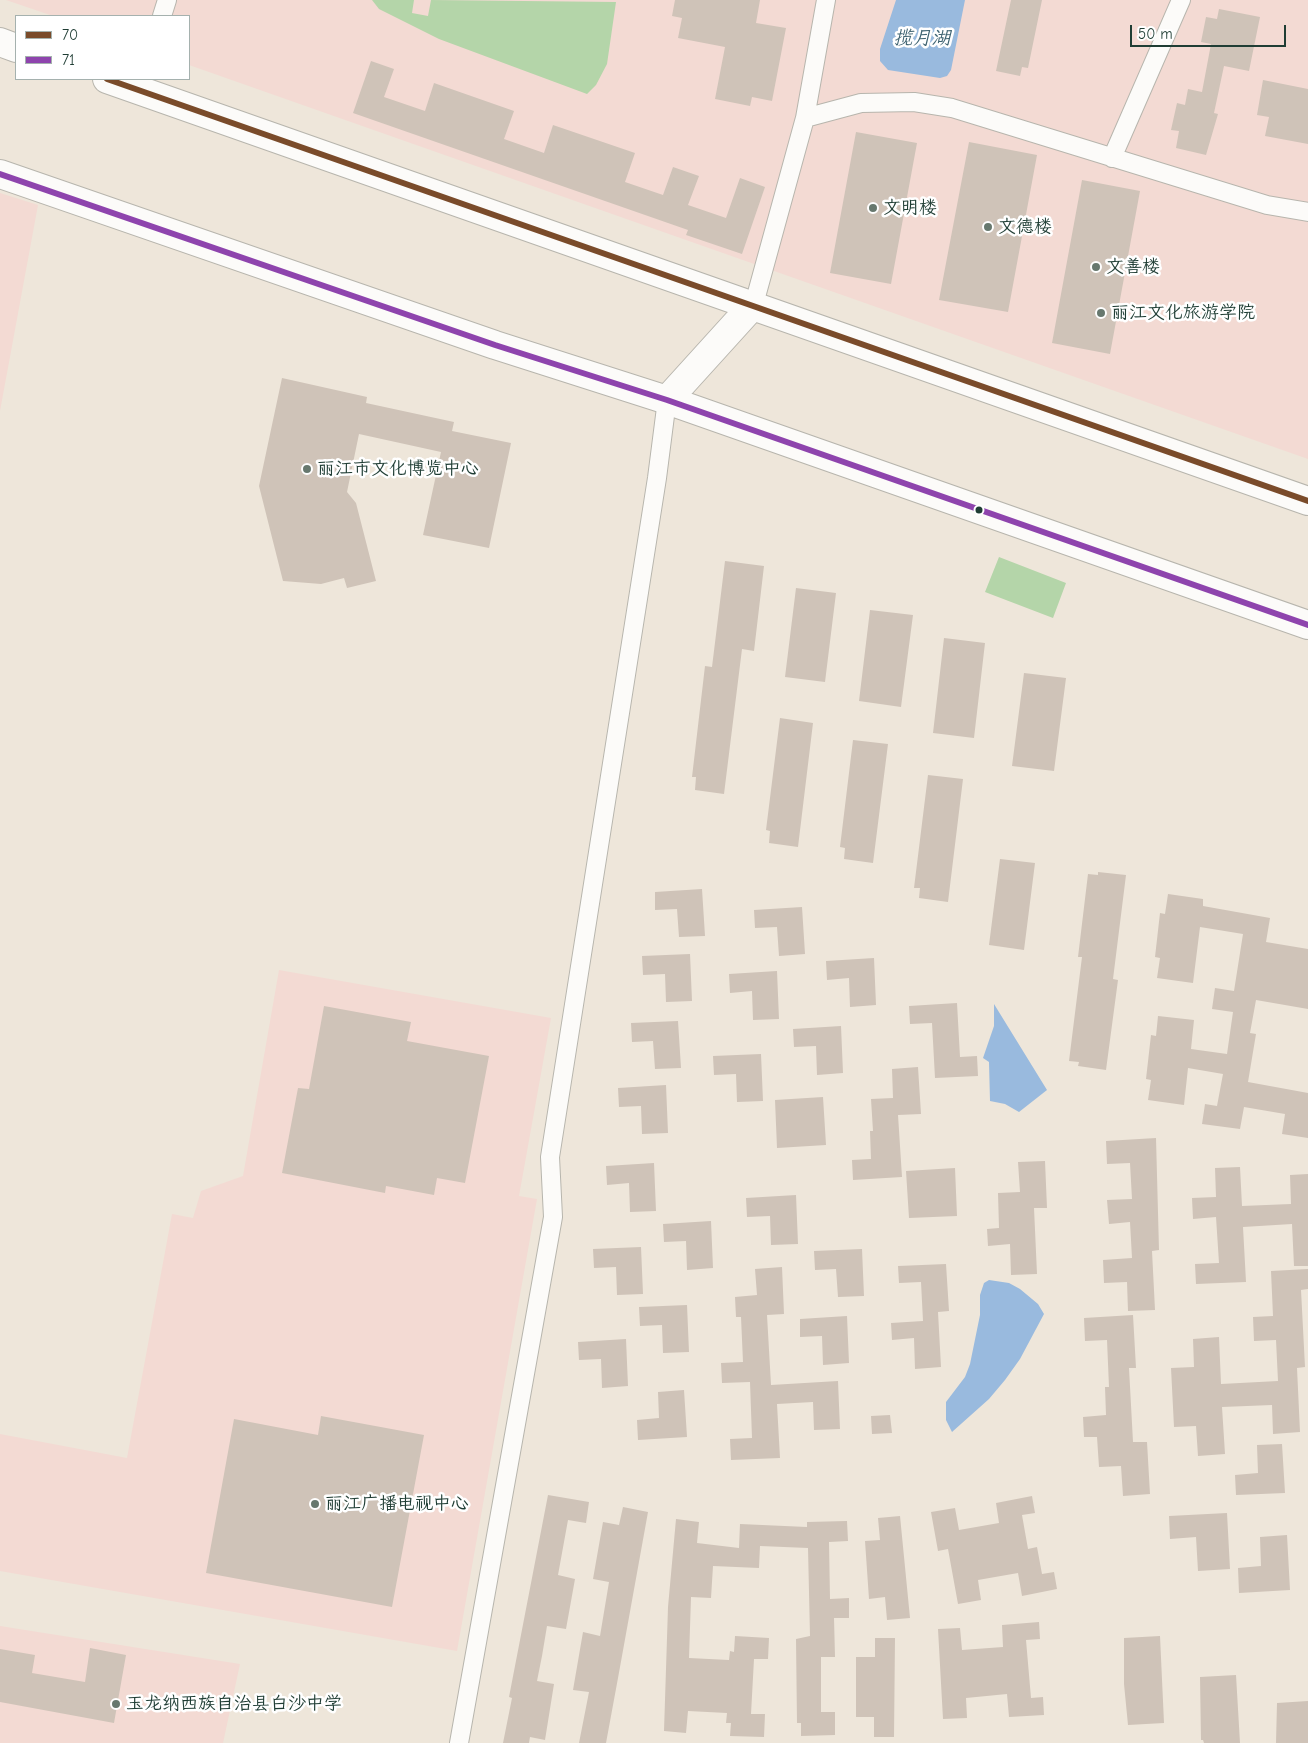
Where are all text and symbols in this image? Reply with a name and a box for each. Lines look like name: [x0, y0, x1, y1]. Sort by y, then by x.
legend: [15, 15, 190, 80]
scale bar: [1133, 15, 1289, 47]
text: 50 m: [1138, 25, 1173, 43]
text: 70: [62, 26, 78, 44]
water label: 揽月湖: [894, 28, 950, 50]
text: 71: [62, 51, 75, 69]
place label: 文明楼: [883, 197, 937, 219]
marker: 文明楼: [867, 202, 879, 214]
place label: 文德楼: [998, 216, 1052, 238]
marker: 文德楼: [982, 221, 994, 233]
place label: 文善楼: [1106, 256, 1160, 278]
marker: 文善楼: [1090, 261, 1102, 273]
place label: 丽江文化旅游学院: [1111, 302, 1255, 324]
marker: 丽江文化旅游学院: [1095, 307, 1107, 319]
place label: 丽江市文化博览中心: [317, 458, 479, 480]
marker: 丽江市文化博览中心: [301, 463, 313, 475]
unlabelled marker: [974, 505, 984, 515]
place label: 丽江广播电视中心: [325, 1493, 469, 1515]
marker: 丽江广播电视中心: [309, 1498, 321, 1510]
place label: 玉龙纳西族自治县白沙中学: [126, 1693, 342, 1715]
marker: 玉龙纳西族自治县白沙中学: [110, 1698, 122, 1710]

